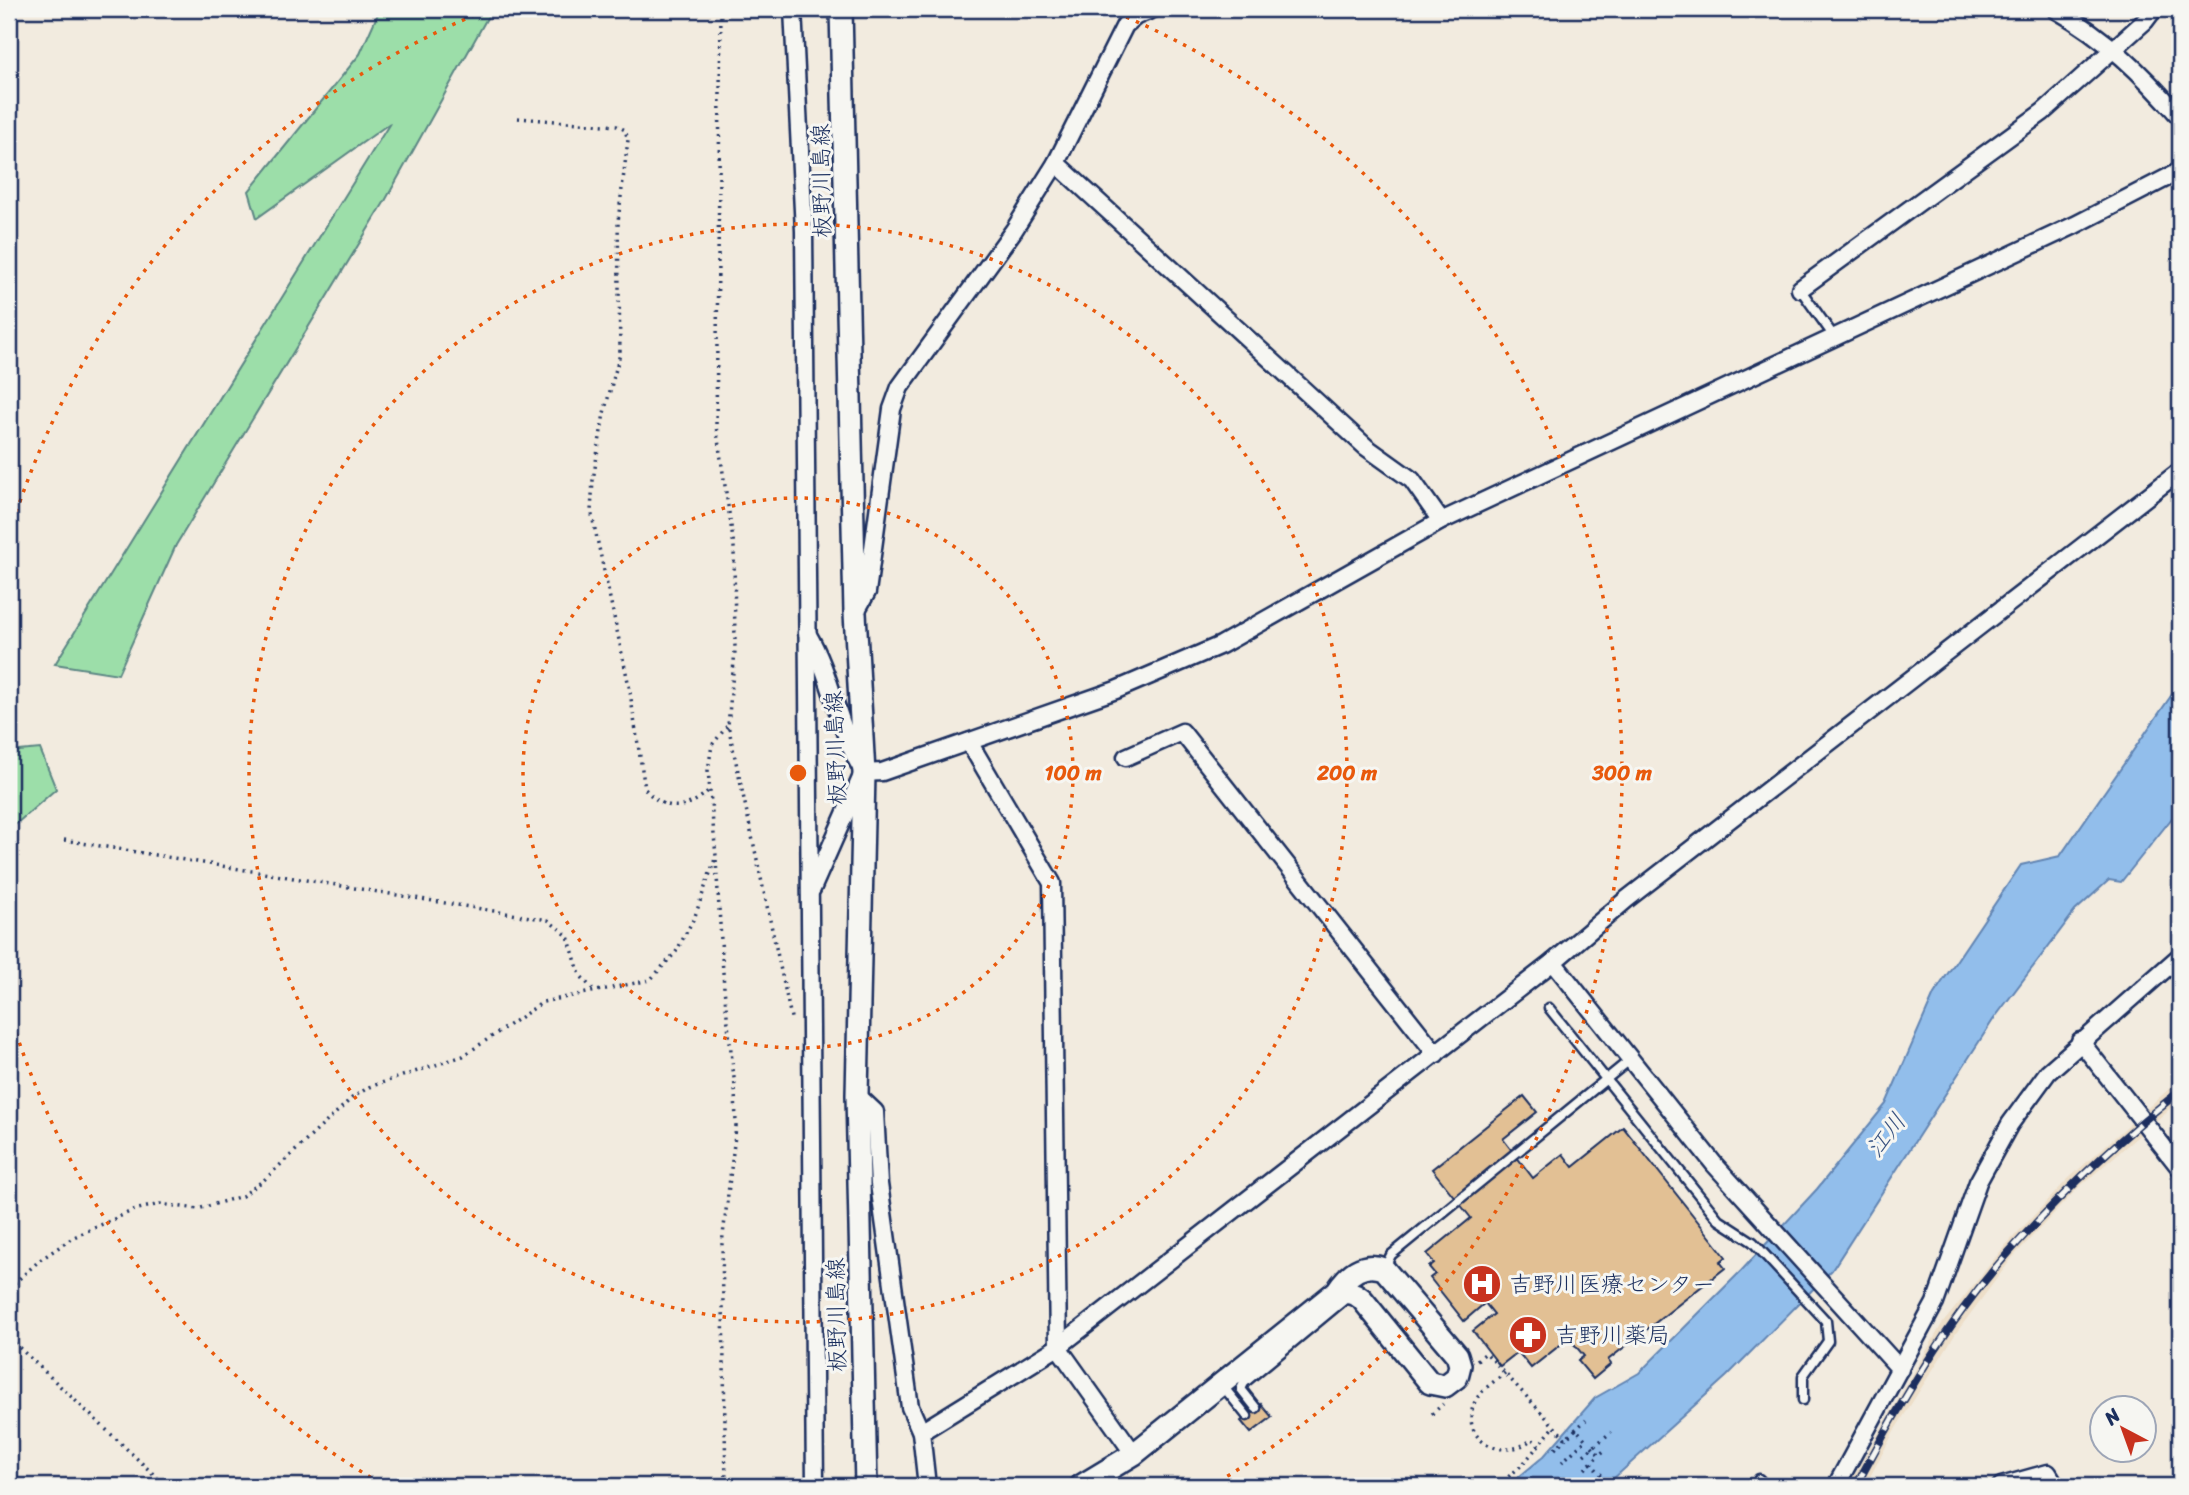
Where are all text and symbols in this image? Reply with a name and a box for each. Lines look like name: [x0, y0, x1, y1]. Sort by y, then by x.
street label: 板野川島線: [800, 123, 843, 239]
street label: 板野川島線: [813, 690, 858, 806]
text: 100 m: [1044, 754, 1102, 792]
text: 200 m: [1316, 754, 1378, 792]
text: 300 m: [1591, 754, 1653, 792]
centre of rings: [786, 761, 810, 785]
water label: 江川: [1855, 1103, 1917, 1167]
street label: 板野川島線: [815, 1257, 858, 1373]
hospital icon: 吉野川医療センター: [1461, 1263, 1503, 1305]
place label: 吉野川医療センター: [1509, 1264, 1715, 1305]
pharmacy icon: 吉野川薬局: [1507, 1314, 1549, 1356]
place label: 吉野川薬局: [1555, 1315, 1670, 1356]
north arrow: [2088, 1394, 2158, 1464]
text: N: [2096, 1399, 2129, 1434]

